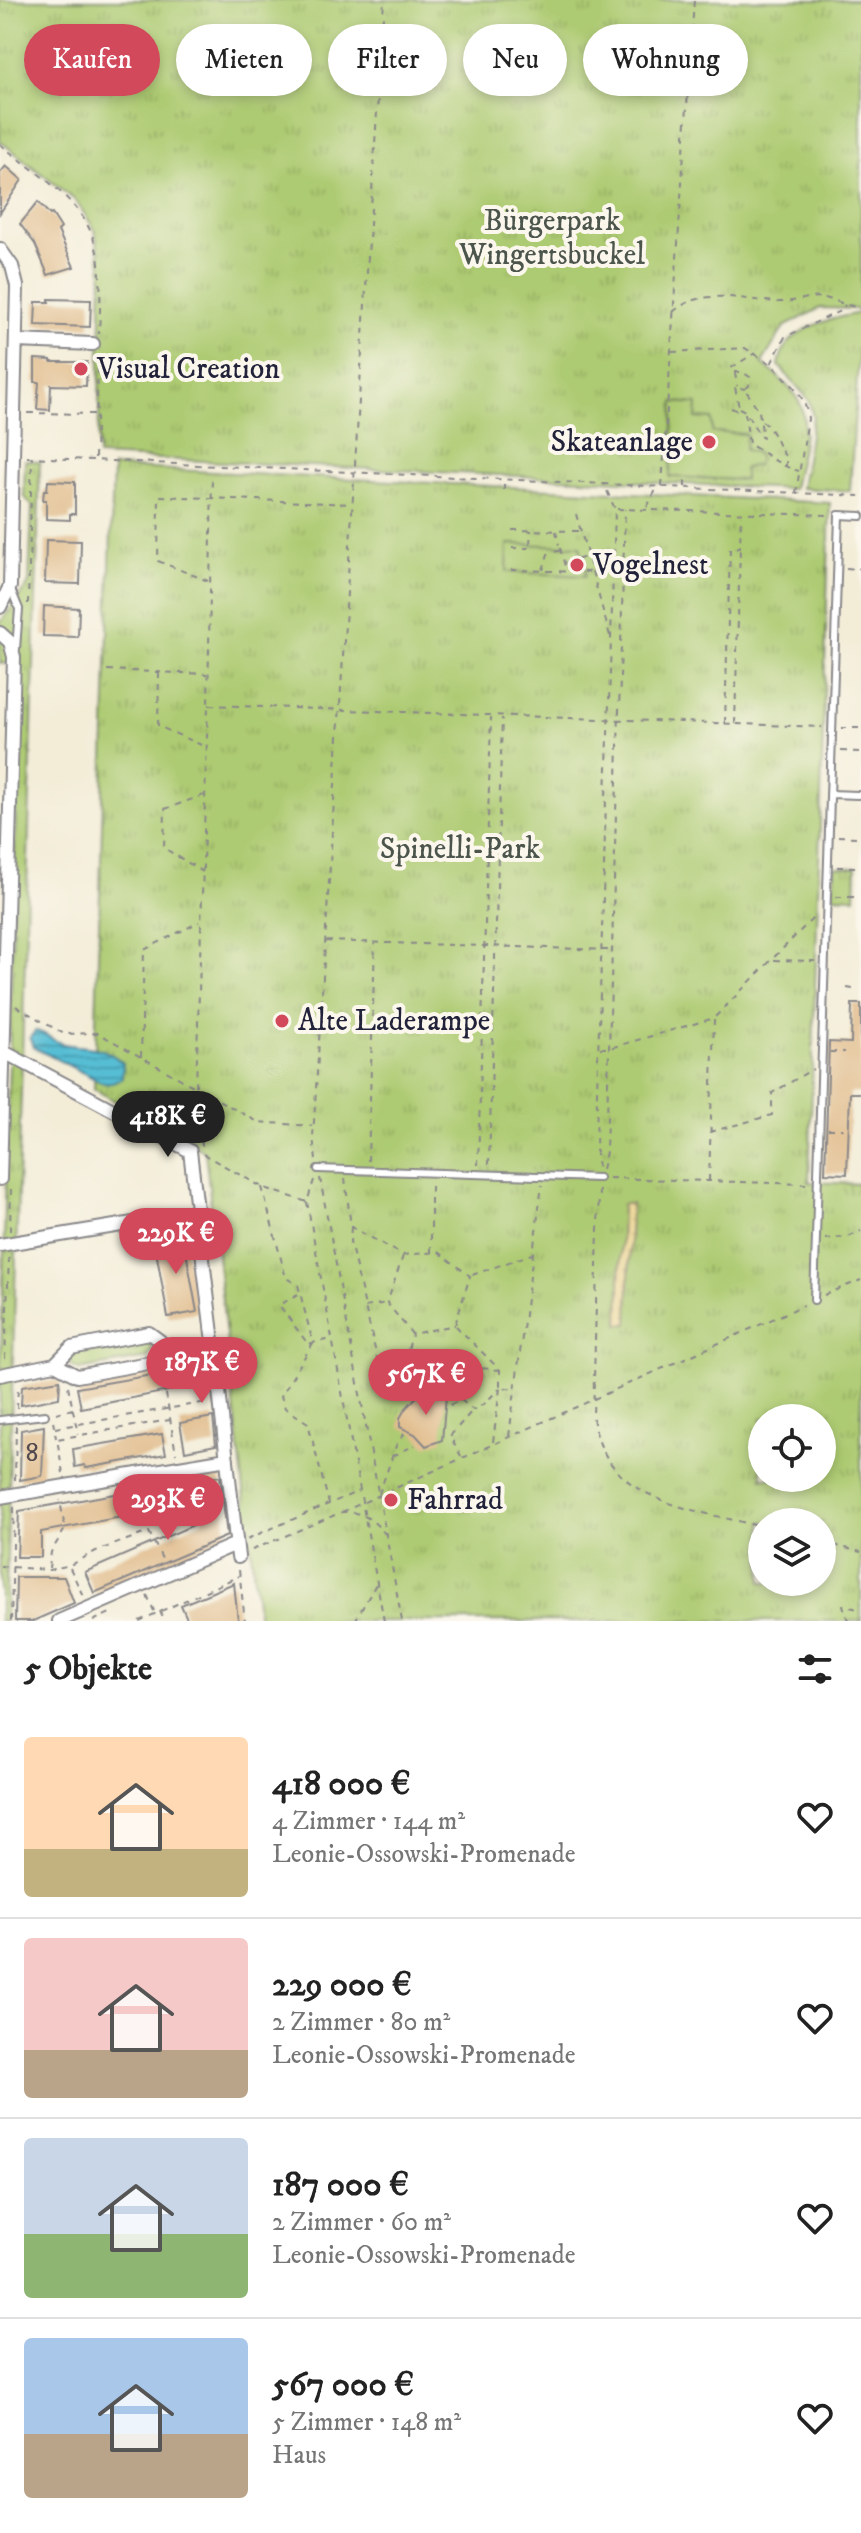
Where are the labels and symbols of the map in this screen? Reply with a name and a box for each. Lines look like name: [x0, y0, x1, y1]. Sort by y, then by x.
park label: Bürgerpark Wingertsbuckel: [458, 203, 645, 274]
place label: Visual Creation: [96, 351, 280, 388]
marker: Visual Creation: [72, 360, 90, 378]
place label: Skateanlage: [550, 424, 693, 461]
marker: Skateanlage: [700, 433, 718, 451]
place label: Vogelnest: [592, 547, 709, 584]
marker: Vogelnest: [568, 556, 586, 574]
park label: Spinelli-Park: [380, 831, 540, 868]
place label: Alte Laderampe: [298, 1003, 490, 1040]
marker: Alte Laderampe: [273, 1012, 291, 1030]
pin: 418K €: [103, 1091, 233, 1159]
pin: 229K €: [111, 1208, 241, 1276]
pin: 187K €: [137, 1337, 267, 1405]
pin: 567K €: [361, 1349, 491, 1417]
house number: 8: [25, 1437, 39, 1470]
pin: 293K €: [103, 1474, 233, 1542]
place label: Fahrrad: [407, 1482, 503, 1519]
marker: Fahrrad: [382, 1491, 400, 1509]

